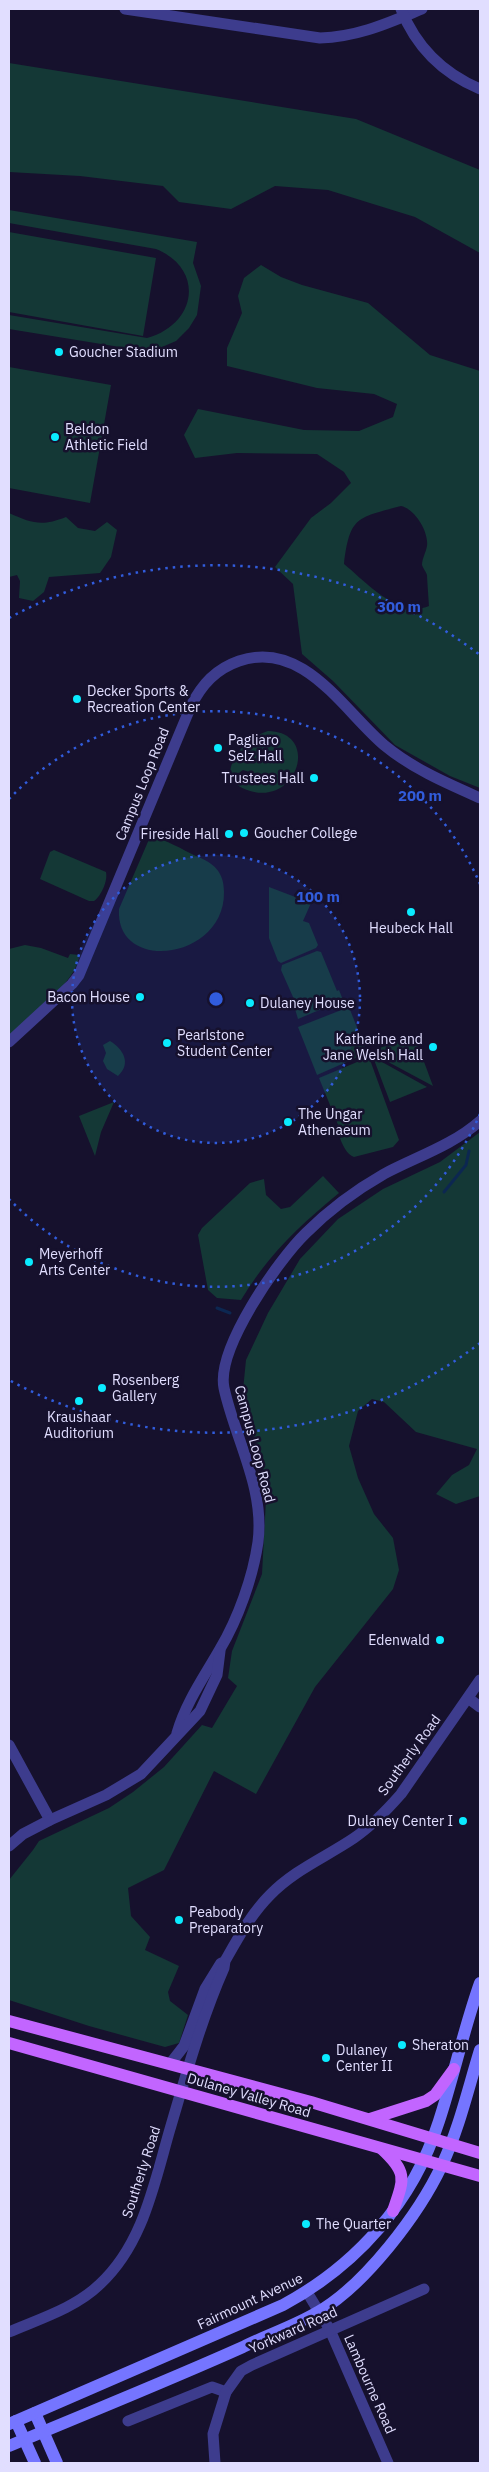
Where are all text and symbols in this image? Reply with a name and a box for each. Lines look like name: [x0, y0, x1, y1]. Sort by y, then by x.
place label: Goucher Stadium: [69, 343, 178, 361]
marker: Goucher Stadium: [53, 346, 65, 358]
place label: Beldon Athletic Field: [65, 420, 148, 454]
marker: Beldon Athletic Field: [49, 431, 61, 443]
text: 300 m: [377, 597, 421, 616]
place label: Decker Sports & Recreation Center: [87, 682, 200, 716]
marker: Decker Sports & Recreation Center: [71, 693, 83, 705]
street label: Campus Loop Road: [111, 725, 173, 843]
place label: Pagliaro Selz Hall: [228, 731, 283, 765]
marker: Pagliaro Selz Hall: [212, 742, 224, 754]
place label: Trustees Hall: [222, 769, 304, 787]
marker: Trustees Hall: [308, 772, 320, 784]
text: 200 m: [398, 786, 442, 805]
place label: Goucher College: [254, 824, 358, 842]
place label: Fireside Hall: [141, 825, 219, 843]
marker: Goucher College: [238, 827, 250, 839]
marker: Fireside Hall: [223, 828, 235, 840]
text: 100 m: [296, 887, 340, 906]
marker: Heubeck Hall: [405, 906, 417, 918]
place label: Heubeck Hall: [369, 919, 453, 937]
place label: Bacon House: [47, 988, 130, 1006]
centre of rings: [207, 990, 225, 1008]
marker: Bacon House: [134, 991, 146, 1003]
place label: Dulaney House: [260, 994, 355, 1012]
marker: Dulaney House: [244, 997, 256, 1009]
place label: Pearlstone Student Center: [177, 1026, 272, 1060]
place label: Katharine and Jane Welsh Hall: [323, 1030, 423, 1064]
marker: Pearlstone Student Center: [161, 1037, 173, 1049]
marker: Katharine and Jane Welsh Hall: [427, 1041, 439, 1053]
place label: The Ungar Athenaeum: [298, 1105, 371, 1139]
marker: The Ungar Athenaeum: [282, 1116, 294, 1128]
place label: Meyerhoff Arts Center: [39, 1245, 110, 1279]
marker: Meyerhoff Arts Center: [23, 1256, 35, 1268]
place label: Rosenberg Gallery: [112, 1371, 180, 1405]
marker: Rosenberg Gallery: [96, 1382, 108, 1394]
street label: Campus Loop Road: [231, 1383, 279, 1505]
marker: Kraushaar Auditorium: [73, 1395, 85, 1407]
place label: Kraushaar Auditorium: [44, 1408, 114, 1442]
place label: Edenwald: [368, 1631, 430, 1649]
marker: Edenwald: [434, 1634, 446, 1646]
street label: Southerly Road: [374, 1711, 444, 1799]
place label: Dulaney Center I: [348, 1812, 453, 1830]
marker: Dulaney Center I: [457, 1815, 469, 1827]
place label: Peabody Preparatory: [189, 1903, 263, 1937]
marker: Peabody Preparatory: [173, 1914, 185, 1926]
place label: Sheraton: [412, 2036, 469, 2054]
marker: Sheraton: [396, 2039, 408, 2051]
place label: Dulaney Center II: [336, 2041, 393, 2075]
marker: Dulaney Center II: [320, 2052, 332, 2064]
street label: Dulaney Valley Road: [185, 2069, 313, 2121]
street label: Southerly Road: [118, 2124, 164, 2220]
place label: The Quarter: [316, 2215, 391, 2233]
marker: The Quarter: [300, 2218, 312, 2230]
street label: Fairmount Avenue: [194, 2269, 306, 2333]
street label: Yorkward Road: [246, 2303, 340, 2357]
street label: Lambourne Road: [340, 2332, 400, 2436]

